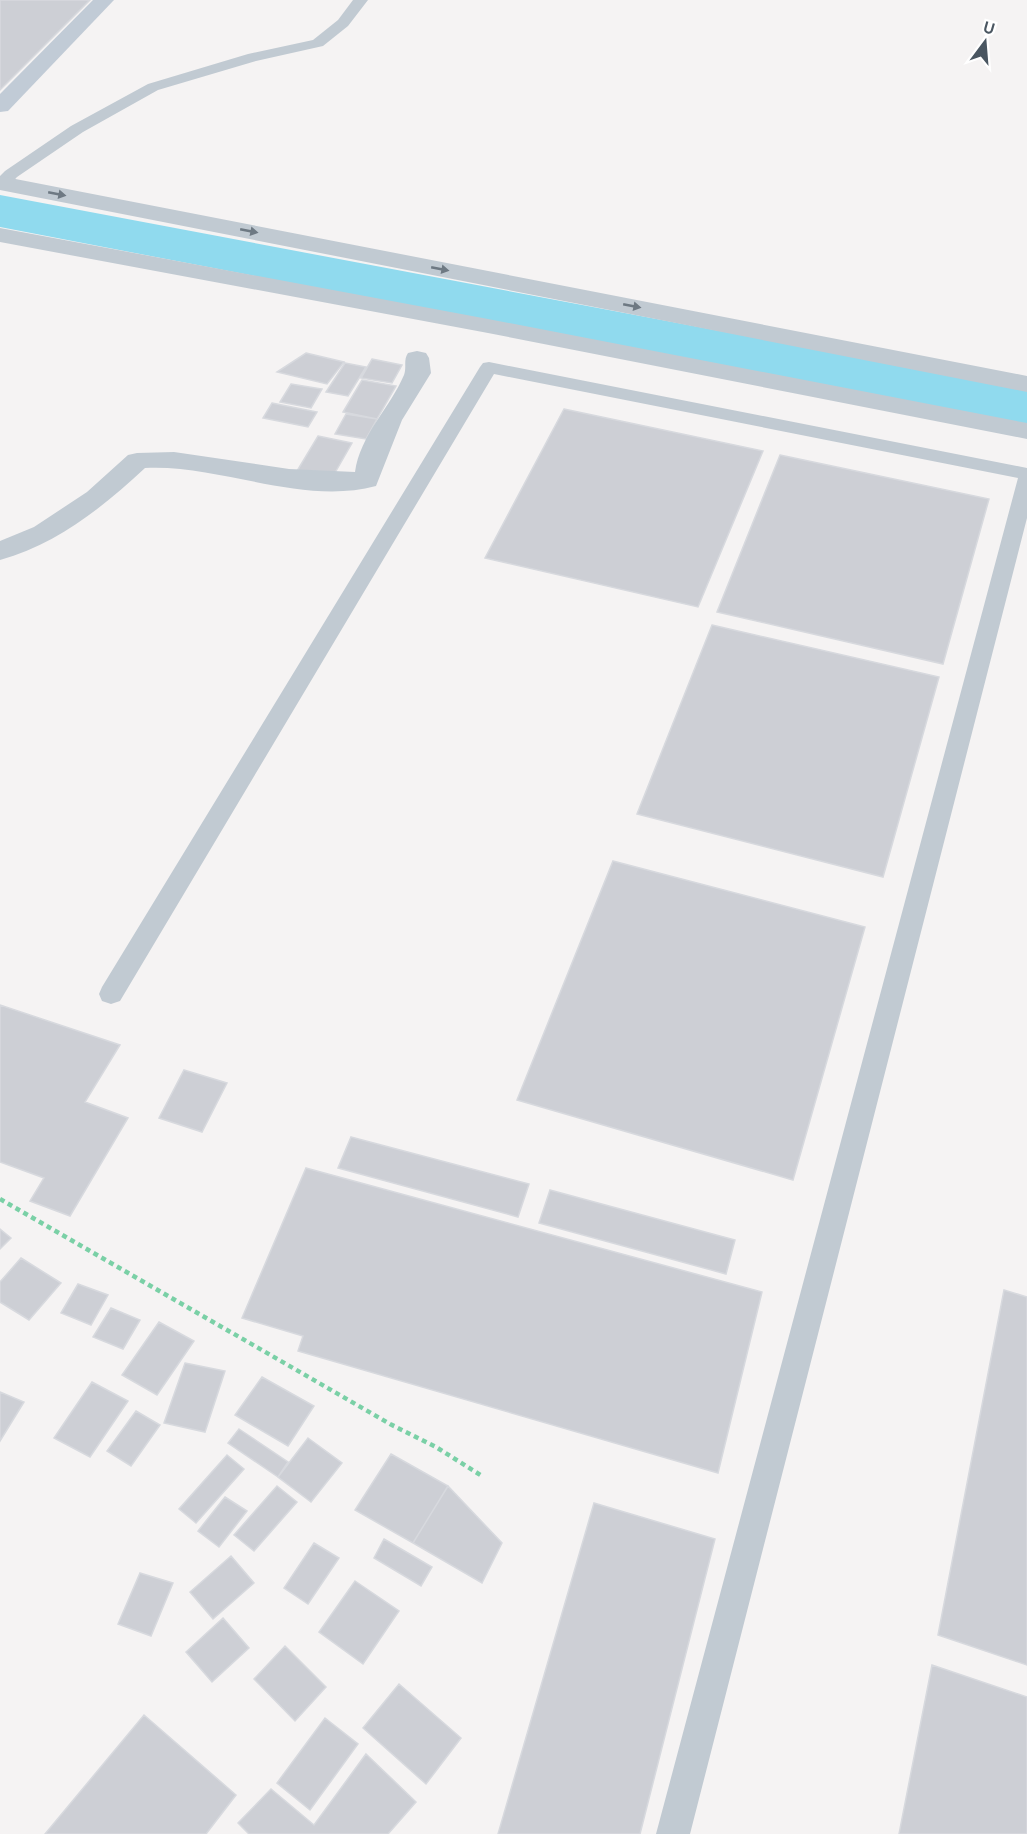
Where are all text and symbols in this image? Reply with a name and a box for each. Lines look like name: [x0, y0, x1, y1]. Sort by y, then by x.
north arrow: [955, 12, 1015, 72]
text: U: [981, 16, 997, 40]
one-way arrow: [48, 190, 67, 199]
one-way arrow: [240, 227, 258, 237]
one-way arrow: [431, 265, 450, 274]
one-way arrow: [622, 302, 641, 311]

